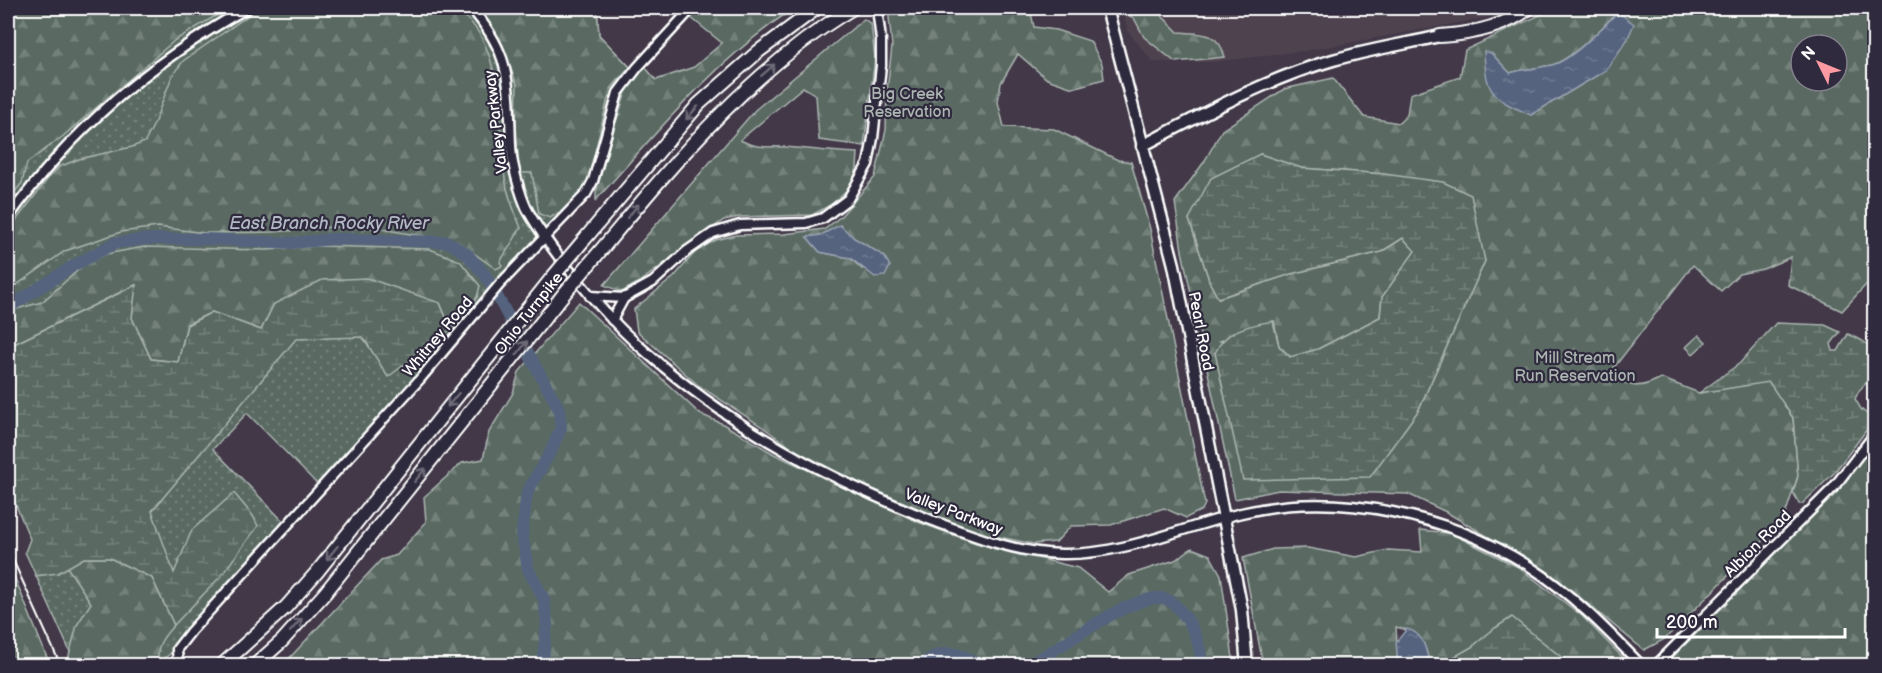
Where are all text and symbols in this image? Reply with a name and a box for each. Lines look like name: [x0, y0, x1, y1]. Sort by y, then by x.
north arrow: [1789, 33, 1849, 93]
text: N: [1798, 43, 1820, 65]
one-way arrow: [760, 63, 775, 77]
street label: Valley Parkway: [481, 69, 512, 174]
park label: Big Creek Reservation: [863, 85, 951, 122]
one-way arrow: [685, 105, 699, 120]
one-way arrow: [626, 204, 640, 219]
water label: East Branch Rocky River: [229, 213, 430, 234]
street label: Ohio Turnpike: [491, 268, 568, 359]
street label: Pearl Road: [1184, 290, 1218, 373]
street label: Whitney Road: [399, 293, 477, 381]
one-way arrow: [515, 340, 528, 356]
park label: Mill Stream Run Reservation: [1514, 349, 1636, 386]
one-way arrow: [447, 392, 460, 408]
one-way arrow: [414, 467, 427, 483]
street label: Valley Parkway: [902, 485, 1006, 540]
street label: Albion Road: [1721, 507, 1796, 582]
one-way arrow: [325, 545, 338, 561]
scale bar: [1657, 601, 1844, 639]
text: 200 m: [1666, 612, 1718, 633]
one-way arrow: [289, 618, 303, 633]

